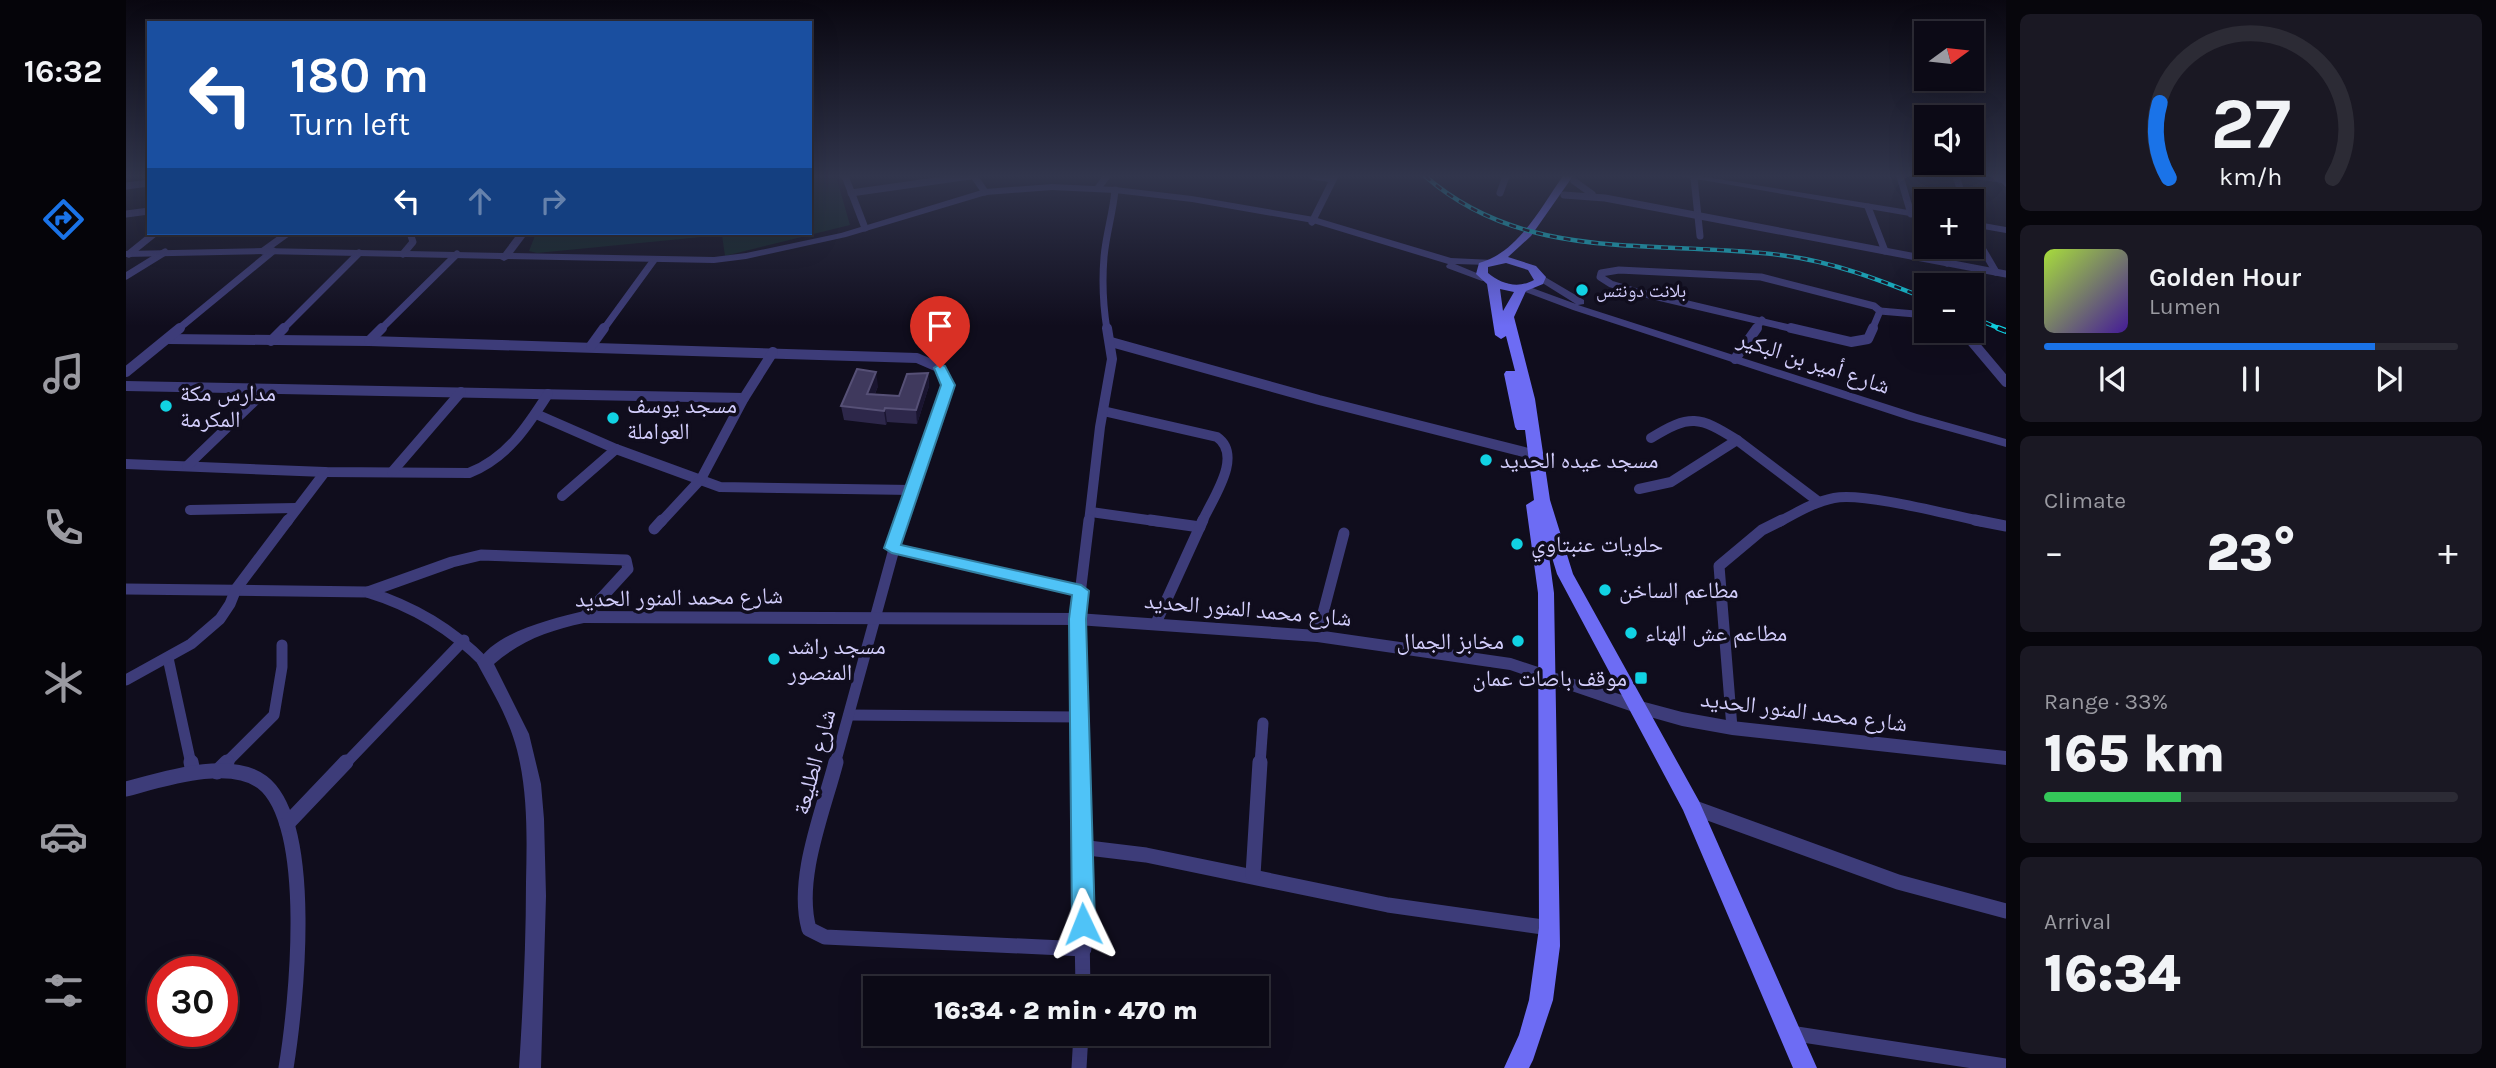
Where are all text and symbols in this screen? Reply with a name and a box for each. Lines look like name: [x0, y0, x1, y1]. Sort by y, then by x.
north arrow: [1914, 21, 1984, 91]
map controls: [1914, 21, 1984, 343]
text: 180 m: [290, 47, 429, 104]
icon: left: [175, 49, 266, 140]
text: 16:32: [24, 53, 102, 90]
text: 27: [2211, 82, 2291, 167]
button: sound: [1914, 105, 1984, 175]
text: Turn left: [290, 106, 410, 143]
text: km/h: [2219, 162, 2283, 191]
icon: left: [388, 182, 426, 220]
icon: ahead: [461, 182, 499, 220]
icon: right: [534, 182, 572, 220]
button: +: [1914, 189, 1984, 259]
icon: directions: [39, 195, 88, 244]
text: Golden Hour: [2149, 262, 2301, 293]
button: −: [1914, 273, 1984, 343]
place label: بلانت دونتس: [1596, 280, 1686, 302]
marker: بلانت دونتس: [1574, 282, 1590, 298]
text: Lumen: [2149, 293, 2221, 320]
pin: [910, 296, 970, 368]
icon: arrive: [921, 307, 959, 345]
street label: شارع أمير بن البكير: [1733, 324, 1894, 401]
icon: music: [39, 349, 88, 398]
icon: previous: [2094, 360, 2132, 398]
icon: pause: [2232, 360, 2270, 398]
icon: next: [2370, 360, 2408, 398]
place label: مدارس مكة المكرمة: [180, 380, 276, 433]
place label: مسجد يوسف العواملة: [627, 392, 737, 445]
marker: مدارس مكة المكرمة: [158, 398, 174, 414]
marker: مسجد يوسف العواملة: [605, 410, 621, 426]
place label: مسجد عيده الحديد: [1500, 447, 1658, 474]
marker: مسجد عيده الحديد: [1478, 452, 1494, 468]
text: Climate: [2044, 487, 2126, 514]
icon: phone: [39, 503, 88, 552]
text: 23°: [2206, 522, 2296, 583]
text: −: [2044, 530, 2064, 575]
text: +: [2438, 530, 2458, 575]
place label: حلويات عنبتاوي: [1531, 531, 1663, 563]
marker: حلويات عنبتاوي: [1509, 536, 1525, 552]
place label: مطاعم الساخن: [1619, 577, 1739, 606]
street label: شارع محمد المنور الحديد: [575, 582, 783, 614]
marker: مطاعم الساخن: [1597, 582, 1613, 598]
street label: شارع محمد المنور الحديد: [1143, 587, 1353, 633]
place label: مطاعم عش الهناء: [1645, 620, 1787, 649]
marker: مطاعم عش الهناء: [1623, 625, 1639, 641]
place label: مخابز الجمال: [1397, 628, 1504, 655]
place label: مسجد راشد المنصور: [787, 633, 886, 686]
marker: مخابز الجمال: [1510, 633, 1526, 649]
marker: مسجد راشد المنصور: [766, 651, 782, 667]
icon: climate: [39, 658, 88, 707]
place label: موقف باصات عمان: [1472, 665, 1627, 692]
marker: موقف باصات عمان: [1633, 670, 1649, 686]
street label: شارع محمد المنور الحديد: [1699, 685, 1909, 739]
text: Range · 33%: [2044, 688, 2168, 715]
street label: شارع الطليعة: [787, 707, 842, 818]
text: 165 km: [2044, 723, 2225, 784]
icon: car: [39, 812, 88, 861]
position arrow: [1046, 887, 1120, 961]
text: Arrival: [2044, 908, 2111, 935]
text: 16:34: [2044, 943, 2181, 1004]
speed limit sign: 30: [147, 956, 238, 1047]
icon: filters: [39, 966, 88, 1015]
text: 16:34 · 2 min · 470 m: [934, 995, 1198, 1026]

